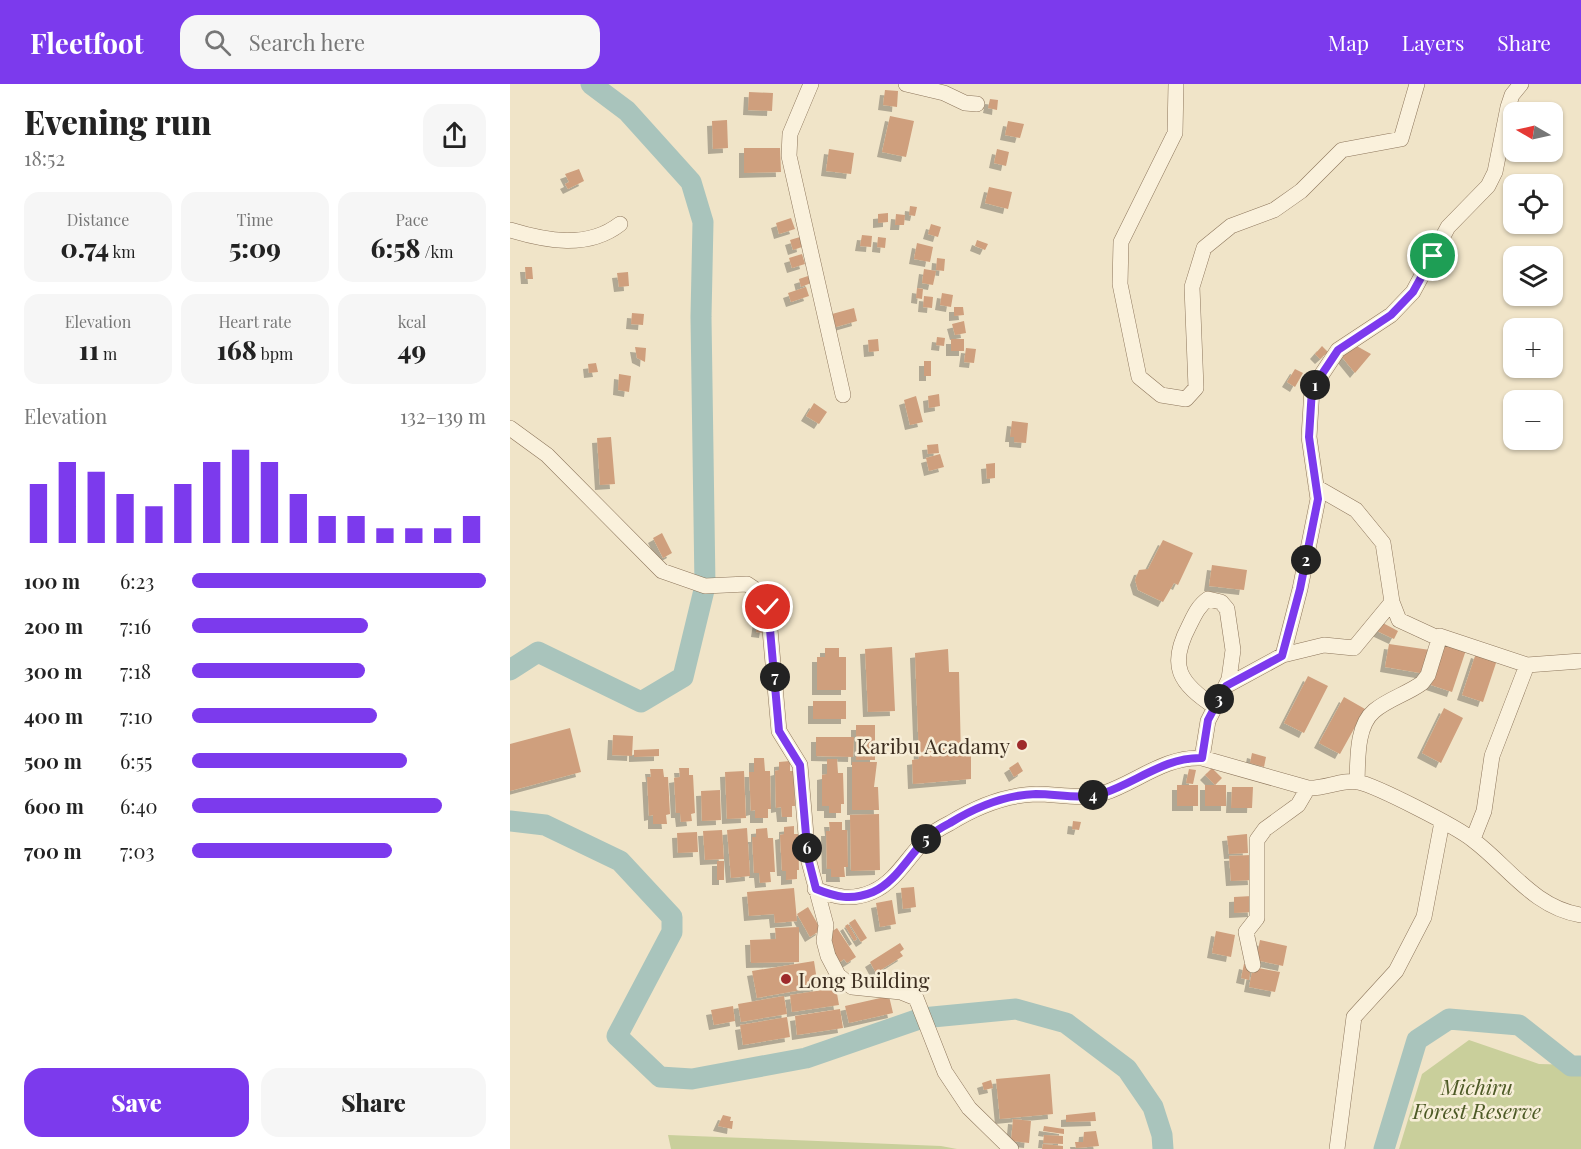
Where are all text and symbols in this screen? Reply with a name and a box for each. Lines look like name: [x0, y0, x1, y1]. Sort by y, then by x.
search box: [180, 15, 600, 69]
text: Fleetfoot: [30, 24, 144, 61]
icon: search: [201, 26, 234, 59]
text: Search here: [249, 27, 365, 57]
text: Map: [1328, 28, 1369, 56]
text: Layers: [1402, 28, 1464, 56]
text: Share: [1497, 28, 1551, 56]
text: Evening run: [24, 99, 211, 143]
north arrow: [1503, 102, 1563, 162]
map controls: [1503, 102, 1563, 450]
button: share: [423, 104, 486, 167]
text: 18:52: [24, 144, 65, 171]
button: locate: [1503, 174, 1563, 234]
text: Distance: [67, 209, 129, 230]
text: Time: [237, 209, 273, 230]
text: Pace: [395, 209, 429, 230]
text: 0.74: [61, 230, 109, 265]
text: 5:09: [229, 230, 281, 265]
text: 6:58: [371, 230, 421, 265]
pin: [1407, 230, 1458, 281]
icon: arrive: [1416, 239, 1449, 272]
text: km: [109, 241, 135, 262]
text: /km: [421, 241, 453, 262]
button: layers: [1503, 246, 1563, 306]
text: Elevation: [65, 311, 131, 332]
text: Heart rate: [218, 311, 292, 332]
text: kcal: [398, 311, 426, 332]
button: +: [1503, 318, 1563, 378]
text: 11: [79, 332, 99, 367]
text: 168: [217, 332, 257, 367]
text: 49: [398, 332, 426, 367]
text: m: [99, 343, 117, 364]
text: bpm: [257, 343, 293, 364]
pin: 1: [1300, 370, 1330, 400]
text: 1: [1312, 374, 1318, 395]
button: −: [1503, 390, 1563, 450]
text: Elevation: [24, 402, 107, 429]
text: 132–139 m: [400, 402, 486, 429]
pin: 2: [1291, 545, 1321, 575]
text: 2: [1302, 549, 1310, 570]
text: 100 m: [24, 567, 80, 594]
text: 6:23: [120, 567, 154, 594]
pin: [742, 581, 793, 632]
icon: check: [751, 590, 784, 623]
text: 200 m: [24, 612, 83, 639]
text: 7:16: [120, 612, 151, 639]
text: 300 m: [24, 657, 82, 684]
text: 7:18: [120, 657, 151, 684]
pin: 7: [760, 662, 790, 692]
text: 7: [771, 666, 779, 687]
pin: 3: [1204, 684, 1234, 714]
text: 3: [1215, 688, 1223, 709]
text: 400 m: [24, 702, 83, 729]
text: 7:10: [120, 702, 153, 729]
place label: Karibu Acadamy: [856, 731, 1010, 759]
marker: Karibu Acadamy: [1015, 738, 1029, 752]
text: 500 m: [24, 747, 82, 774]
text: 6:55: [120, 747, 152, 774]
pin: 4: [1078, 780, 1108, 810]
text: 4: [1089, 784, 1097, 805]
text: 600 m: [24, 792, 84, 819]
text: 6:40: [120, 792, 158, 819]
pin: 5: [911, 824, 941, 854]
text: 5: [922, 828, 930, 849]
pin: 6: [792, 833, 822, 863]
text: 700 m: [24, 837, 82, 864]
text: 7:03: [120, 837, 154, 864]
text: 6: [803, 837, 811, 858]
place label: Long Building: [798, 965, 930, 993]
marker: Long Building: [779, 972, 793, 986]
button: Save: [24, 1068, 249, 1137]
button: Share: [261, 1068, 486, 1137]
park label: Michiru Forest Reserve: [1412, 1072, 1541, 1124]

